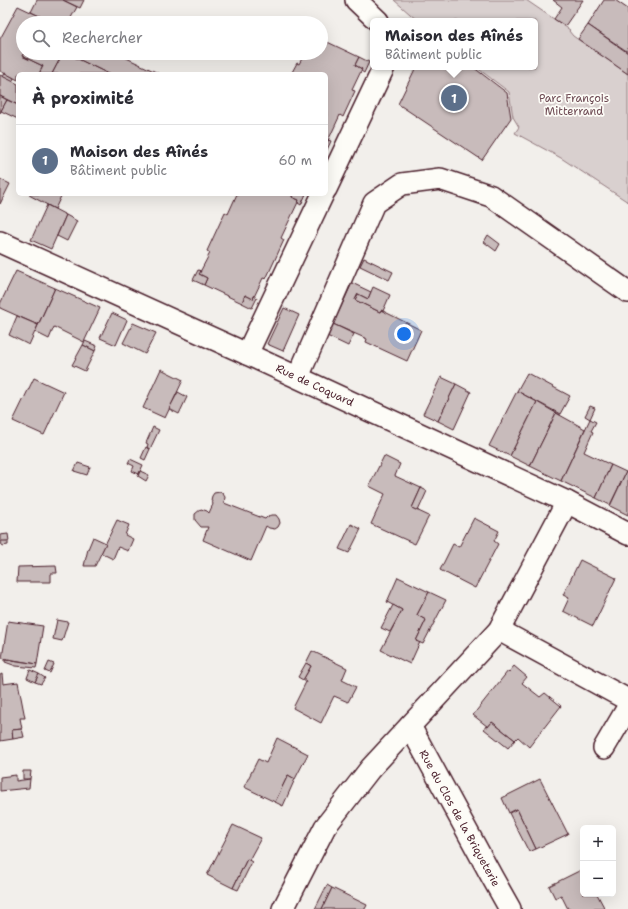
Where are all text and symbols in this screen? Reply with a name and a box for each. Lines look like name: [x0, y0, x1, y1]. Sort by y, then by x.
search box: [16, 16, 328, 60]
popup: [370, 18, 538, 70]
text: Maison des Aînés: [385, 26, 523, 46]
icon: search: [30, 27, 52, 49]
text: Rechercher: [62, 28, 143, 48]
text: Bâtiment public: [385, 46, 482, 63]
pin: 1: [441, 83, 467, 113]
text: À proximité: [32, 87, 134, 109]
park label: Parc François Mitterrand: [539, 91, 609, 119]
text: Maison des Aînés: [70, 142, 208, 162]
text: 1: [42, 152, 48, 169]
text: 60 m: [279, 152, 312, 169]
text: Bâtiment public: [70, 162, 167, 179]
your location: [394, 324, 414, 344]
street label: Rue de Coquard: [273, 361, 356, 410]
street label: Rue du Clos de la Briqueterie: [416, 747, 504, 889]
map controls: [580, 825, 616, 897]
button: +: [580, 825, 616, 861]
button: −: [580, 861, 616, 897]

